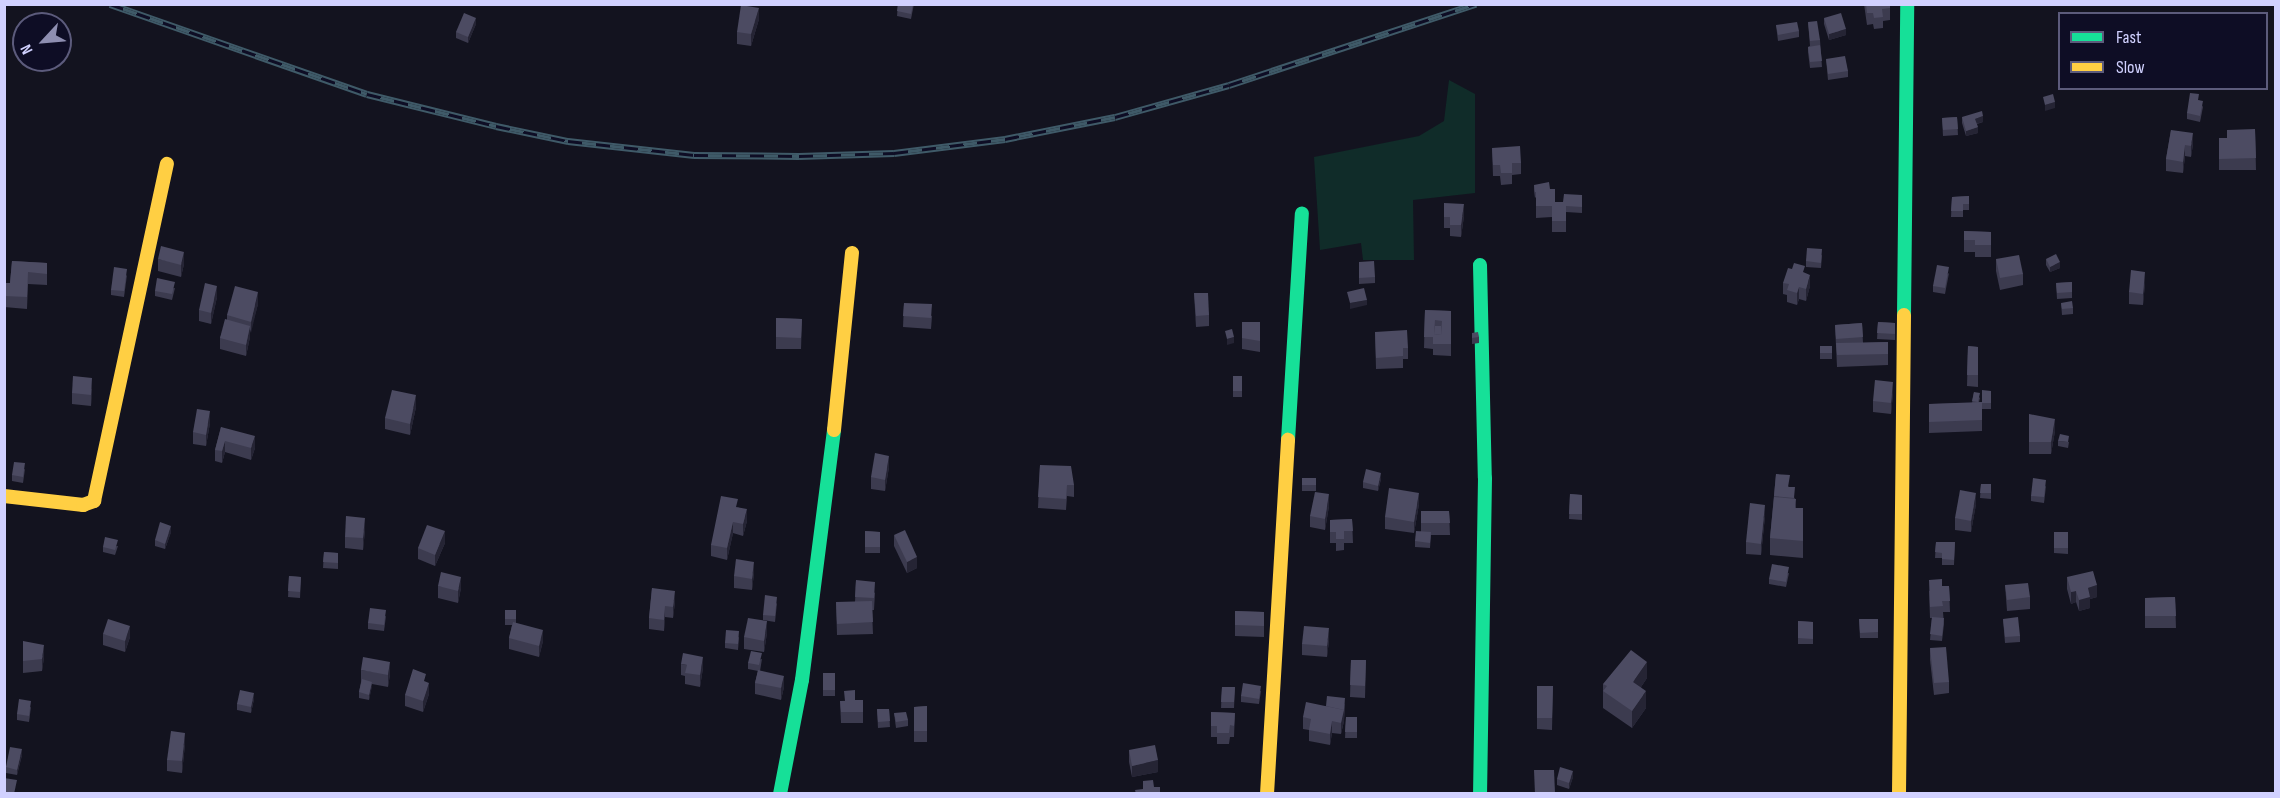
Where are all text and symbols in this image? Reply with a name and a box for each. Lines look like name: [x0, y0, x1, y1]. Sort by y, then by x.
north arrow: [12, 12, 72, 72]
legend: [2058, 12, 2268, 90]
text: Fast: [2116, 27, 2141, 48]
text: N: [17, 41, 38, 57]
text: Slow: [2116, 57, 2145, 78]

